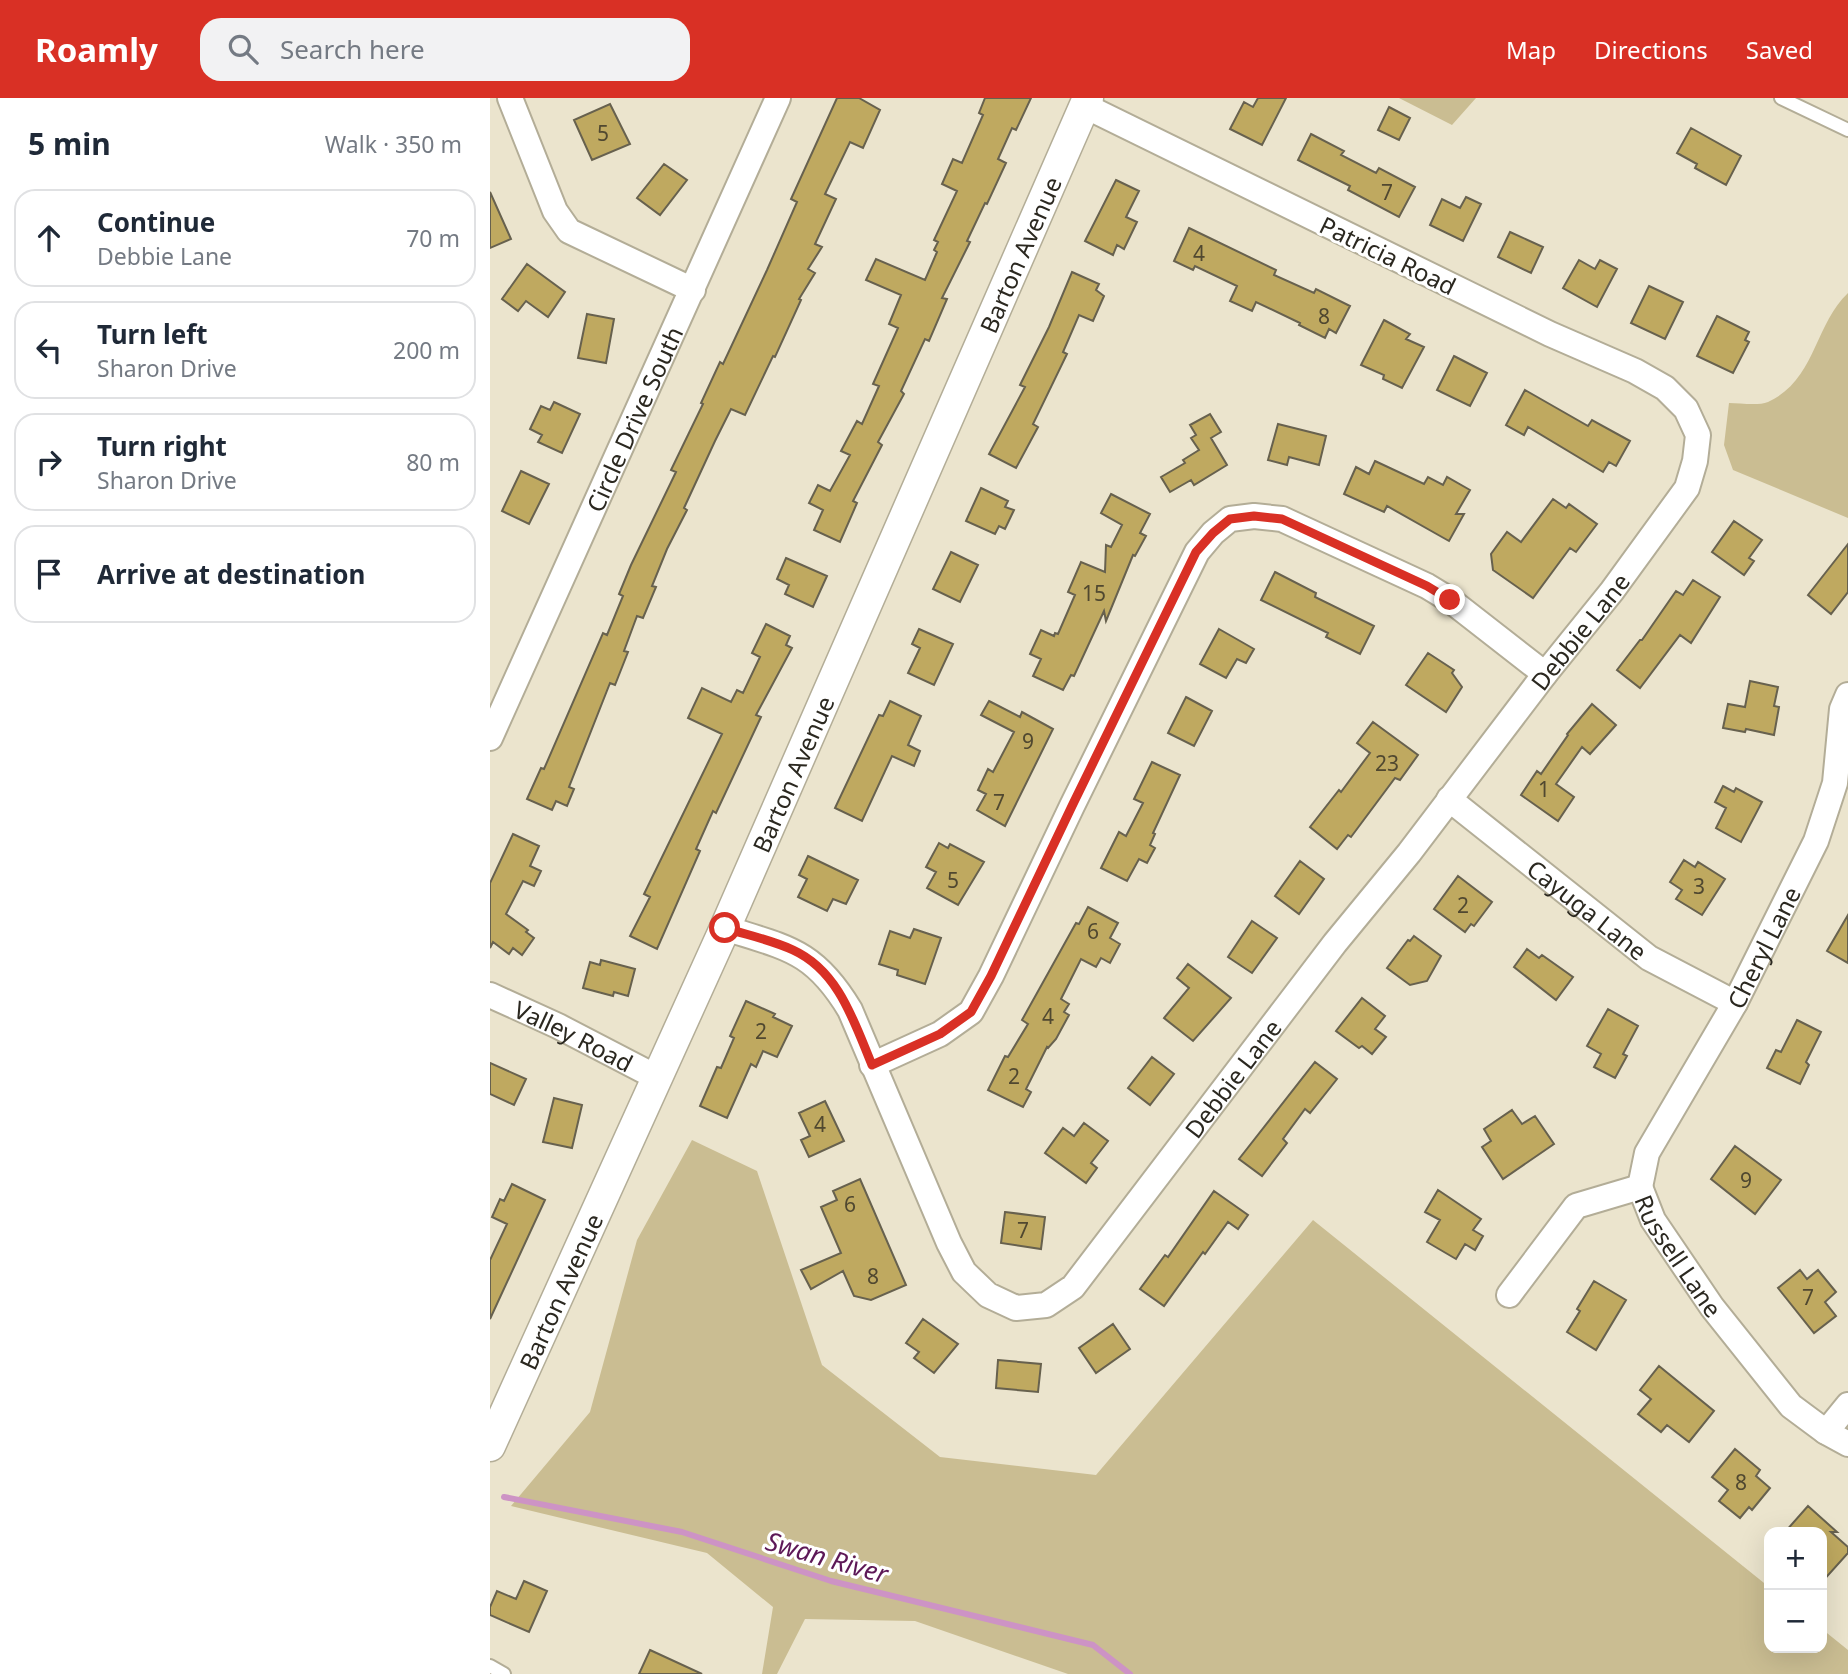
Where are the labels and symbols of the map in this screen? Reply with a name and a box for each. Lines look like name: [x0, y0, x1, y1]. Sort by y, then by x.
house number: 5: [597, 119, 609, 147]
street label: Barton Avenue: [971, 171, 1068, 338]
house number: 7: [1381, 178, 1393, 206]
street label: Patricia Road: [1314, 208, 1462, 302]
house number: 4: [1193, 239, 1205, 267]
house number: 8: [1318, 302, 1330, 330]
street label: Circle Drive South: [578, 321, 690, 517]
street label: Debbie Lane: [1522, 566, 1636, 696]
house number: 15: [1082, 579, 1106, 607]
route end: [1434, 584, 1465, 615]
street label: Barton Avenue: [744, 691, 841, 857]
house number: 9: [1022, 727, 1034, 755]
house number: 23: [1375, 749, 1399, 777]
house number: 1: [1538, 775, 1550, 803]
house number: 7: [993, 788, 1005, 816]
street label: Cayuga Lane: [1521, 851, 1654, 967]
house number: 5: [947, 866, 959, 894]
house number: 3: [1693, 872, 1705, 900]
street label: Cheryl Lane: [1718, 881, 1807, 1014]
house number: 2: [1457, 891, 1469, 919]
route start: [709, 912, 740, 943]
house number: 6: [1087, 917, 1099, 945]
street label: Valley Road: [509, 992, 639, 1079]
house number: 4: [1042, 1002, 1054, 1030]
street label: Debbie Lane: [1176, 1012, 1288, 1144]
house number: 2: [755, 1017, 767, 1045]
house number: 2: [1008, 1062, 1020, 1090]
house number: 4: [814, 1110, 826, 1138]
house number: 9: [1740, 1166, 1752, 1194]
house number: 6: [844, 1190, 856, 1218]
street label: Russell Lane: [1628, 1190, 1730, 1324]
street label: Barton Avenue: [511, 1208, 610, 1374]
house number: 7: [1017, 1216, 1029, 1244]
house number: 8: [867, 1262, 879, 1290]
house number: 7: [1802, 1283, 1814, 1311]
house number: 8: [1735, 1468, 1747, 1496]
water label: Swan River: [762, 1522, 894, 1592]

